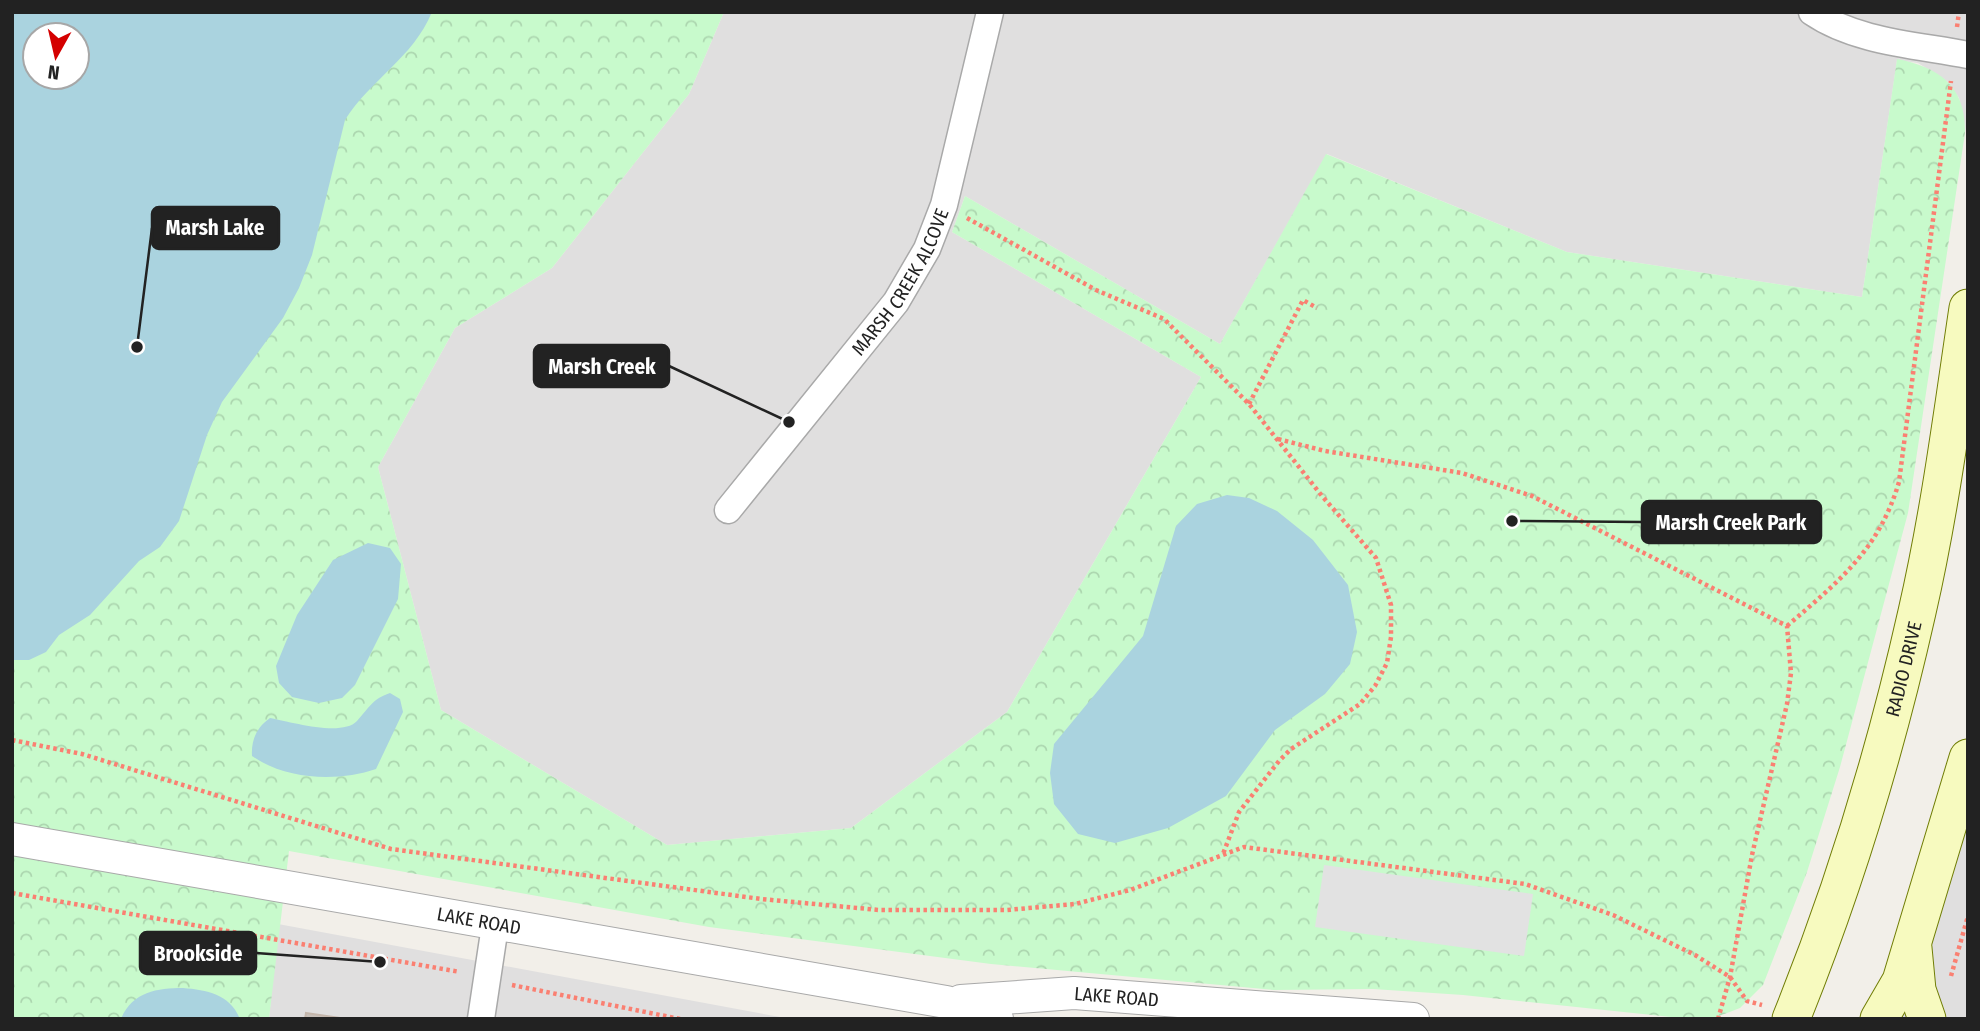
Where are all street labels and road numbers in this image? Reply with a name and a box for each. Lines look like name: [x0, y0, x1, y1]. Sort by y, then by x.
street label: MARSH CREEK ALCOVE: [847, 205, 954, 360]
street label: RADIO DRIVE: [1881, 619, 1927, 719]
street label: LAKE ROAD: [435, 902, 523, 940]
street label: LAKE ROAD: [1073, 982, 1160, 1011]

